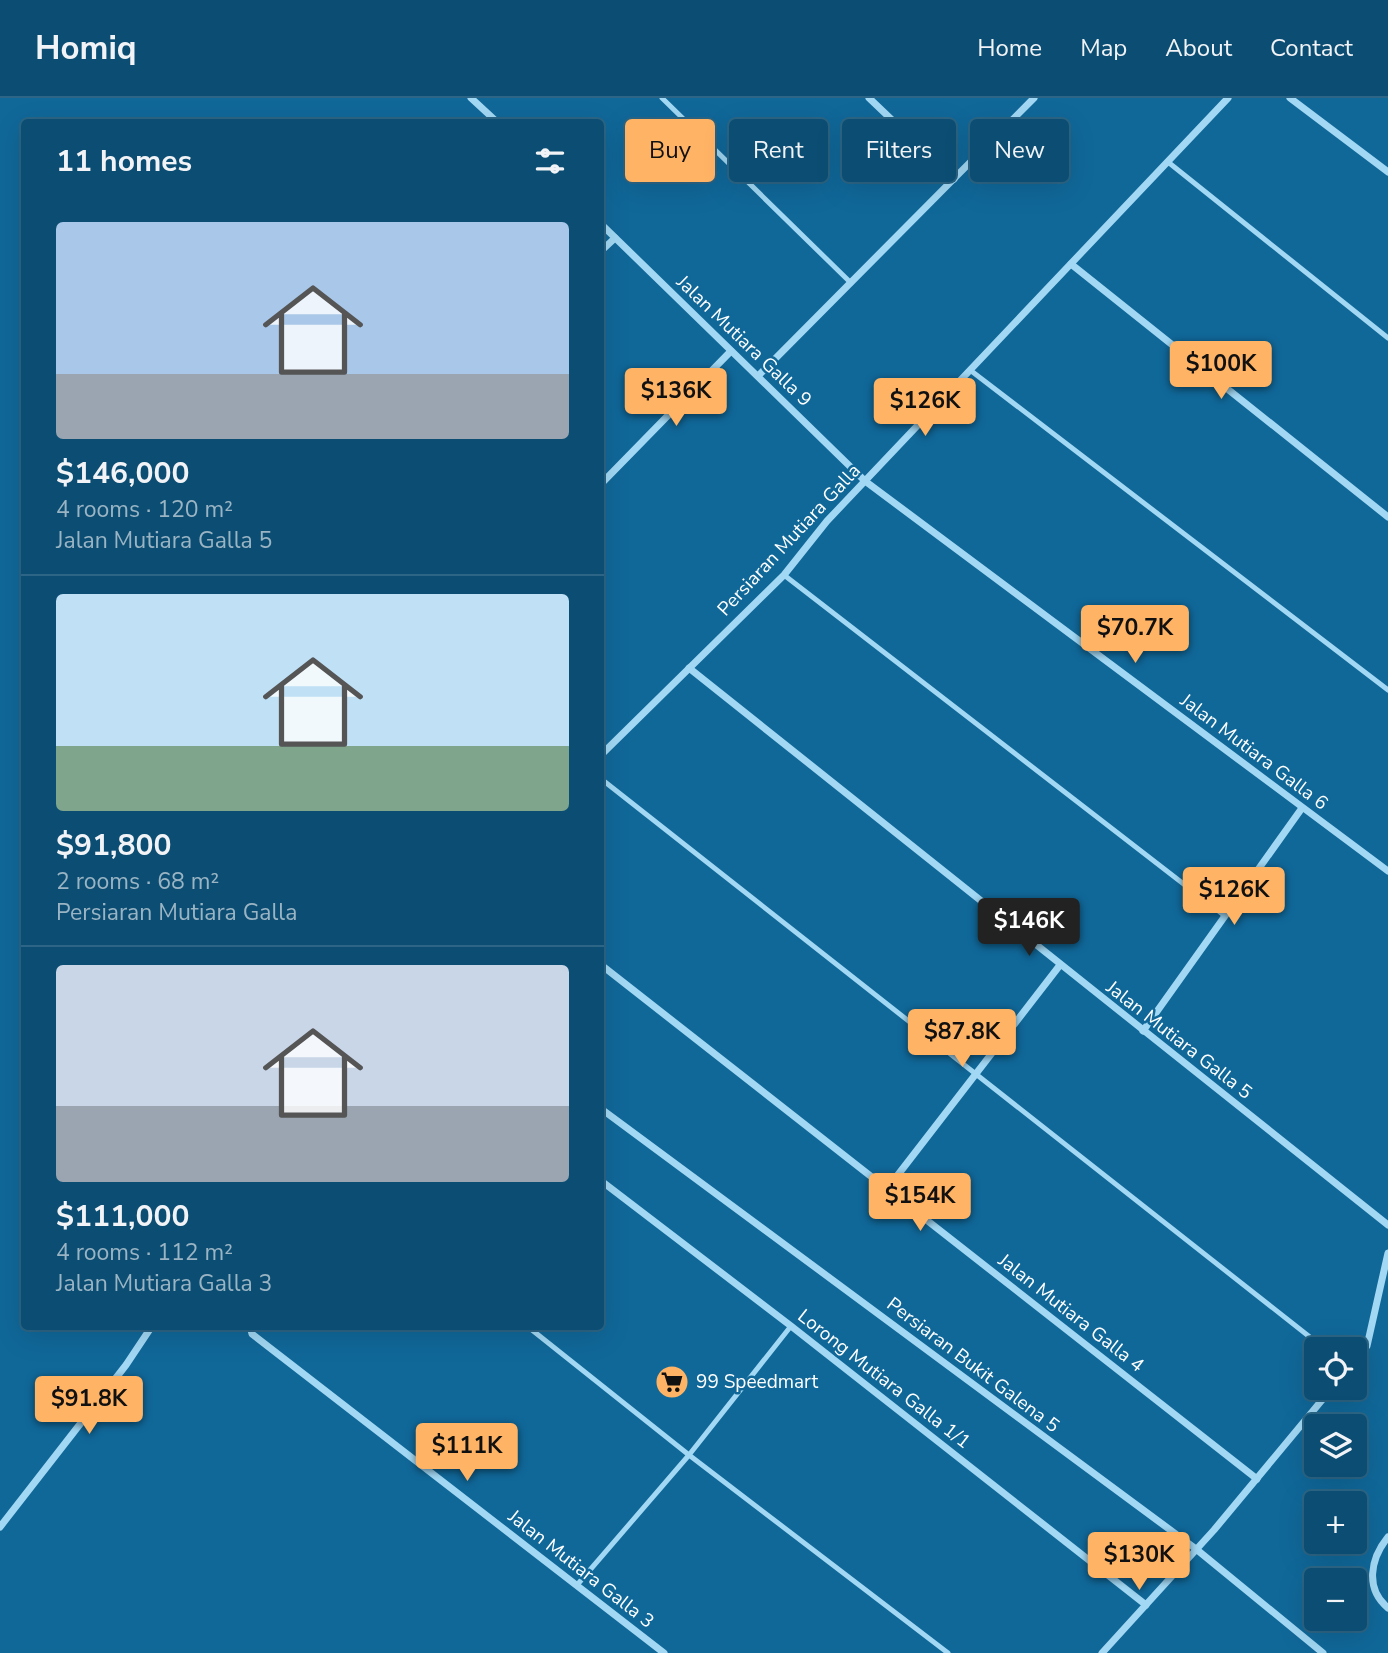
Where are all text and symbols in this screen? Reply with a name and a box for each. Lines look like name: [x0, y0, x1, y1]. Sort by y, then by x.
text: Homiq: [35, 26, 137, 71]
text: Home: [977, 32, 1042, 64]
text: Map: [1080, 32, 1127, 64]
text: About: [1165, 32, 1232, 64]
text: Contact: [1270, 32, 1353, 64]
chip: Buy: [625, 119, 715, 182]
chip: Rent: [729, 119, 828, 182]
chip: Filters: [842, 119, 956, 182]
chip: New: [970, 119, 1069, 182]
text: 11 homes: [56, 141, 192, 182]
icon: filters: [531, 142, 569, 180]
icon: home: [250, 267, 376, 393]
street label: Jalan Mutiara Galla 9: [670, 269, 817, 412]
pin: $100K: [1172, 342, 1270, 401]
text: $100K: [1186, 348, 1256, 379]
pin: $136K: [627, 368, 725, 428]
text: $136K: [641, 375, 711, 406]
pin: $126K: [876, 378, 974, 438]
text: $126K: [890, 385, 960, 416]
text: $146,000: [56, 453, 189, 494]
street label: Persiaran Mutiara Galla: [712, 458, 866, 622]
text: 4 rooms · 120 m²: [56, 494, 233, 525]
text: Jalan Mutiara Galla 5: [56, 525, 272, 556]
pin: $70.7K: [1078, 606, 1192, 665]
text: $70.7K: [1097, 612, 1173, 643]
icon: home: [250, 639, 376, 765]
street label: Jalan Mutiara Galla 6: [1174, 687, 1333, 816]
text: $91,800: [56, 825, 171, 866]
text: 2 rooms · 68 m²: [56, 866, 219, 897]
pin: $126K: [1185, 868, 1283, 927]
text: $126K: [1199, 874, 1269, 905]
text: Persiaran Mutiara Galla: [56, 897, 297, 928]
pin: $146K: [980, 898, 1078, 958]
text: $146K: [994, 905, 1064, 936]
street label: Jalan Mutiara Galla 5: [1100, 974, 1257, 1105]
icon: home: [250, 1010, 376, 1136]
pin: $87.8K: [905, 1010, 1019, 1069]
text: $87.8K: [924, 1016, 1000, 1047]
pin: $154K: [871, 1174, 969, 1233]
text: $154K: [885, 1180, 955, 1211]
text: $111,000: [56, 1196, 189, 1237]
text: 4 rooms · 112 m²: [56, 1237, 233, 1268]
street label: Jalan Mutiara Galla 4: [992, 1247, 1149, 1378]
text: Jalan Mutiara Galla 3: [56, 1268, 272, 1299]
street label: Persiaran Bukit Galena 5: [881, 1291, 1065, 1439]
street label: Lorong Mutiara Galla 1/1: [792, 1303, 976, 1455]
map controls: [1304, 1337, 1367, 1631]
button: locate: [1304, 1337, 1367, 1400]
supermarket icon: 99 Speedmart: [653, 1363, 691, 1401]
place label: 99 Speedmart: [696, 1369, 818, 1395]
pin: $91.8K: [32, 1376, 146, 1436]
text: $91.8K: [51, 1383, 127, 1414]
button: layers: [1304, 1414, 1367, 1477]
pin: $111K: [418, 1424, 516, 1483]
text: $111K: [432, 1430, 502, 1461]
button: +: [1304, 1491, 1367, 1554]
street label: Jalan Mutiara Galla 3: [502, 1503, 659, 1634]
pin: $130K: [1090, 1532, 1188, 1592]
text: $130K: [1104, 1539, 1174, 1570]
button: −: [1304, 1568, 1367, 1631]

